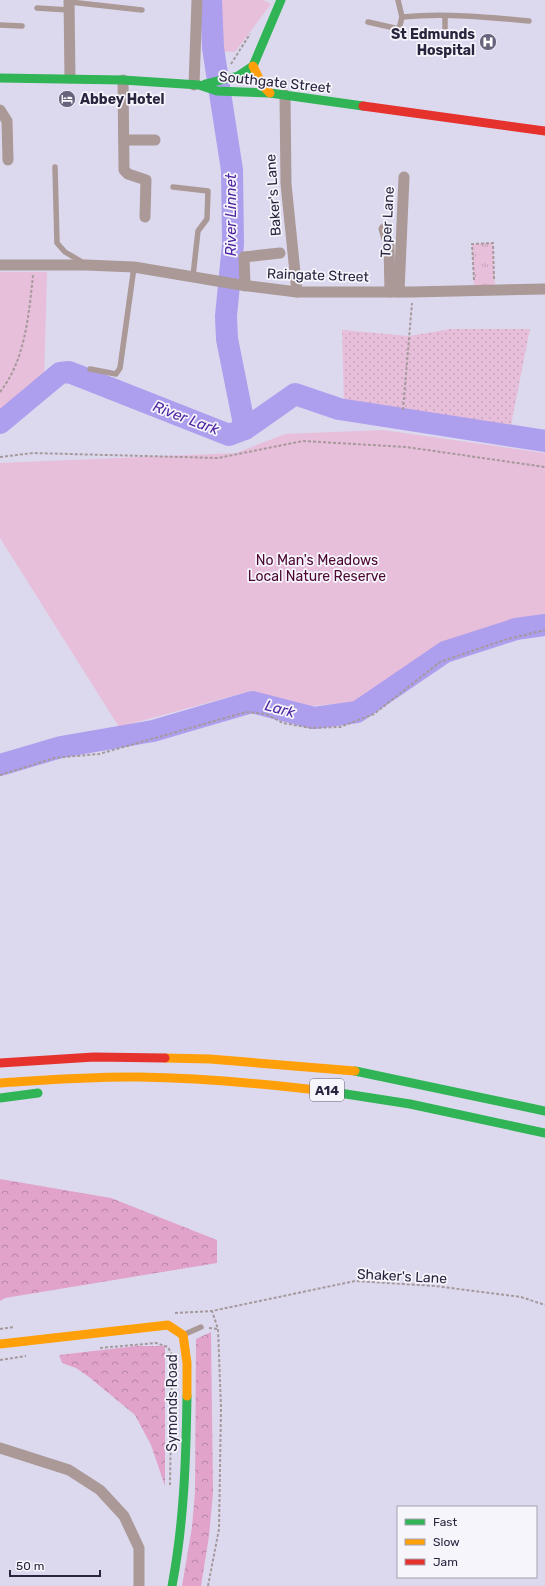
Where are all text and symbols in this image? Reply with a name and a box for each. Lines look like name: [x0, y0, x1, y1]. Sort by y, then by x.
place label: St Edmunds Hospital: [391, 26, 475, 59]
hospital icon: St Edmunds Hospital: [478, 32, 498, 52]
street label: Southgate Street: [218, 68, 332, 97]
hotel icon: Abbey Hotel: [57, 89, 77, 109]
place label: Abbey Hotel: [80, 91, 165, 108]
street label: Baker's Lane: [262, 153, 285, 237]
water label: River Linnet: [222, 173, 240, 257]
street label: Toper Lane: [377, 186, 398, 258]
street label: Raingate Street: [267, 265, 370, 286]
water label: River Lark: [150, 397, 222, 439]
park label: No Man's Meadows Local Nature Reserve: [248, 552, 386, 585]
water label: Lark: [263, 696, 297, 722]
road number: A14: [310, 1079, 344, 1101]
street label: Shaker's Lane: [356, 1266, 448, 1287]
street label: Symonds Road: [164, 1354, 181, 1452]
legend: [397, 1506, 537, 1578]
text: Fast: [433, 1515, 457, 1529]
text: Slow: [433, 1535, 460, 1549]
scale bar: [10, 1552, 100, 1578]
text: Jam: [433, 1555, 458, 1569]
text: 50 m: [16, 1559, 44, 1573]

